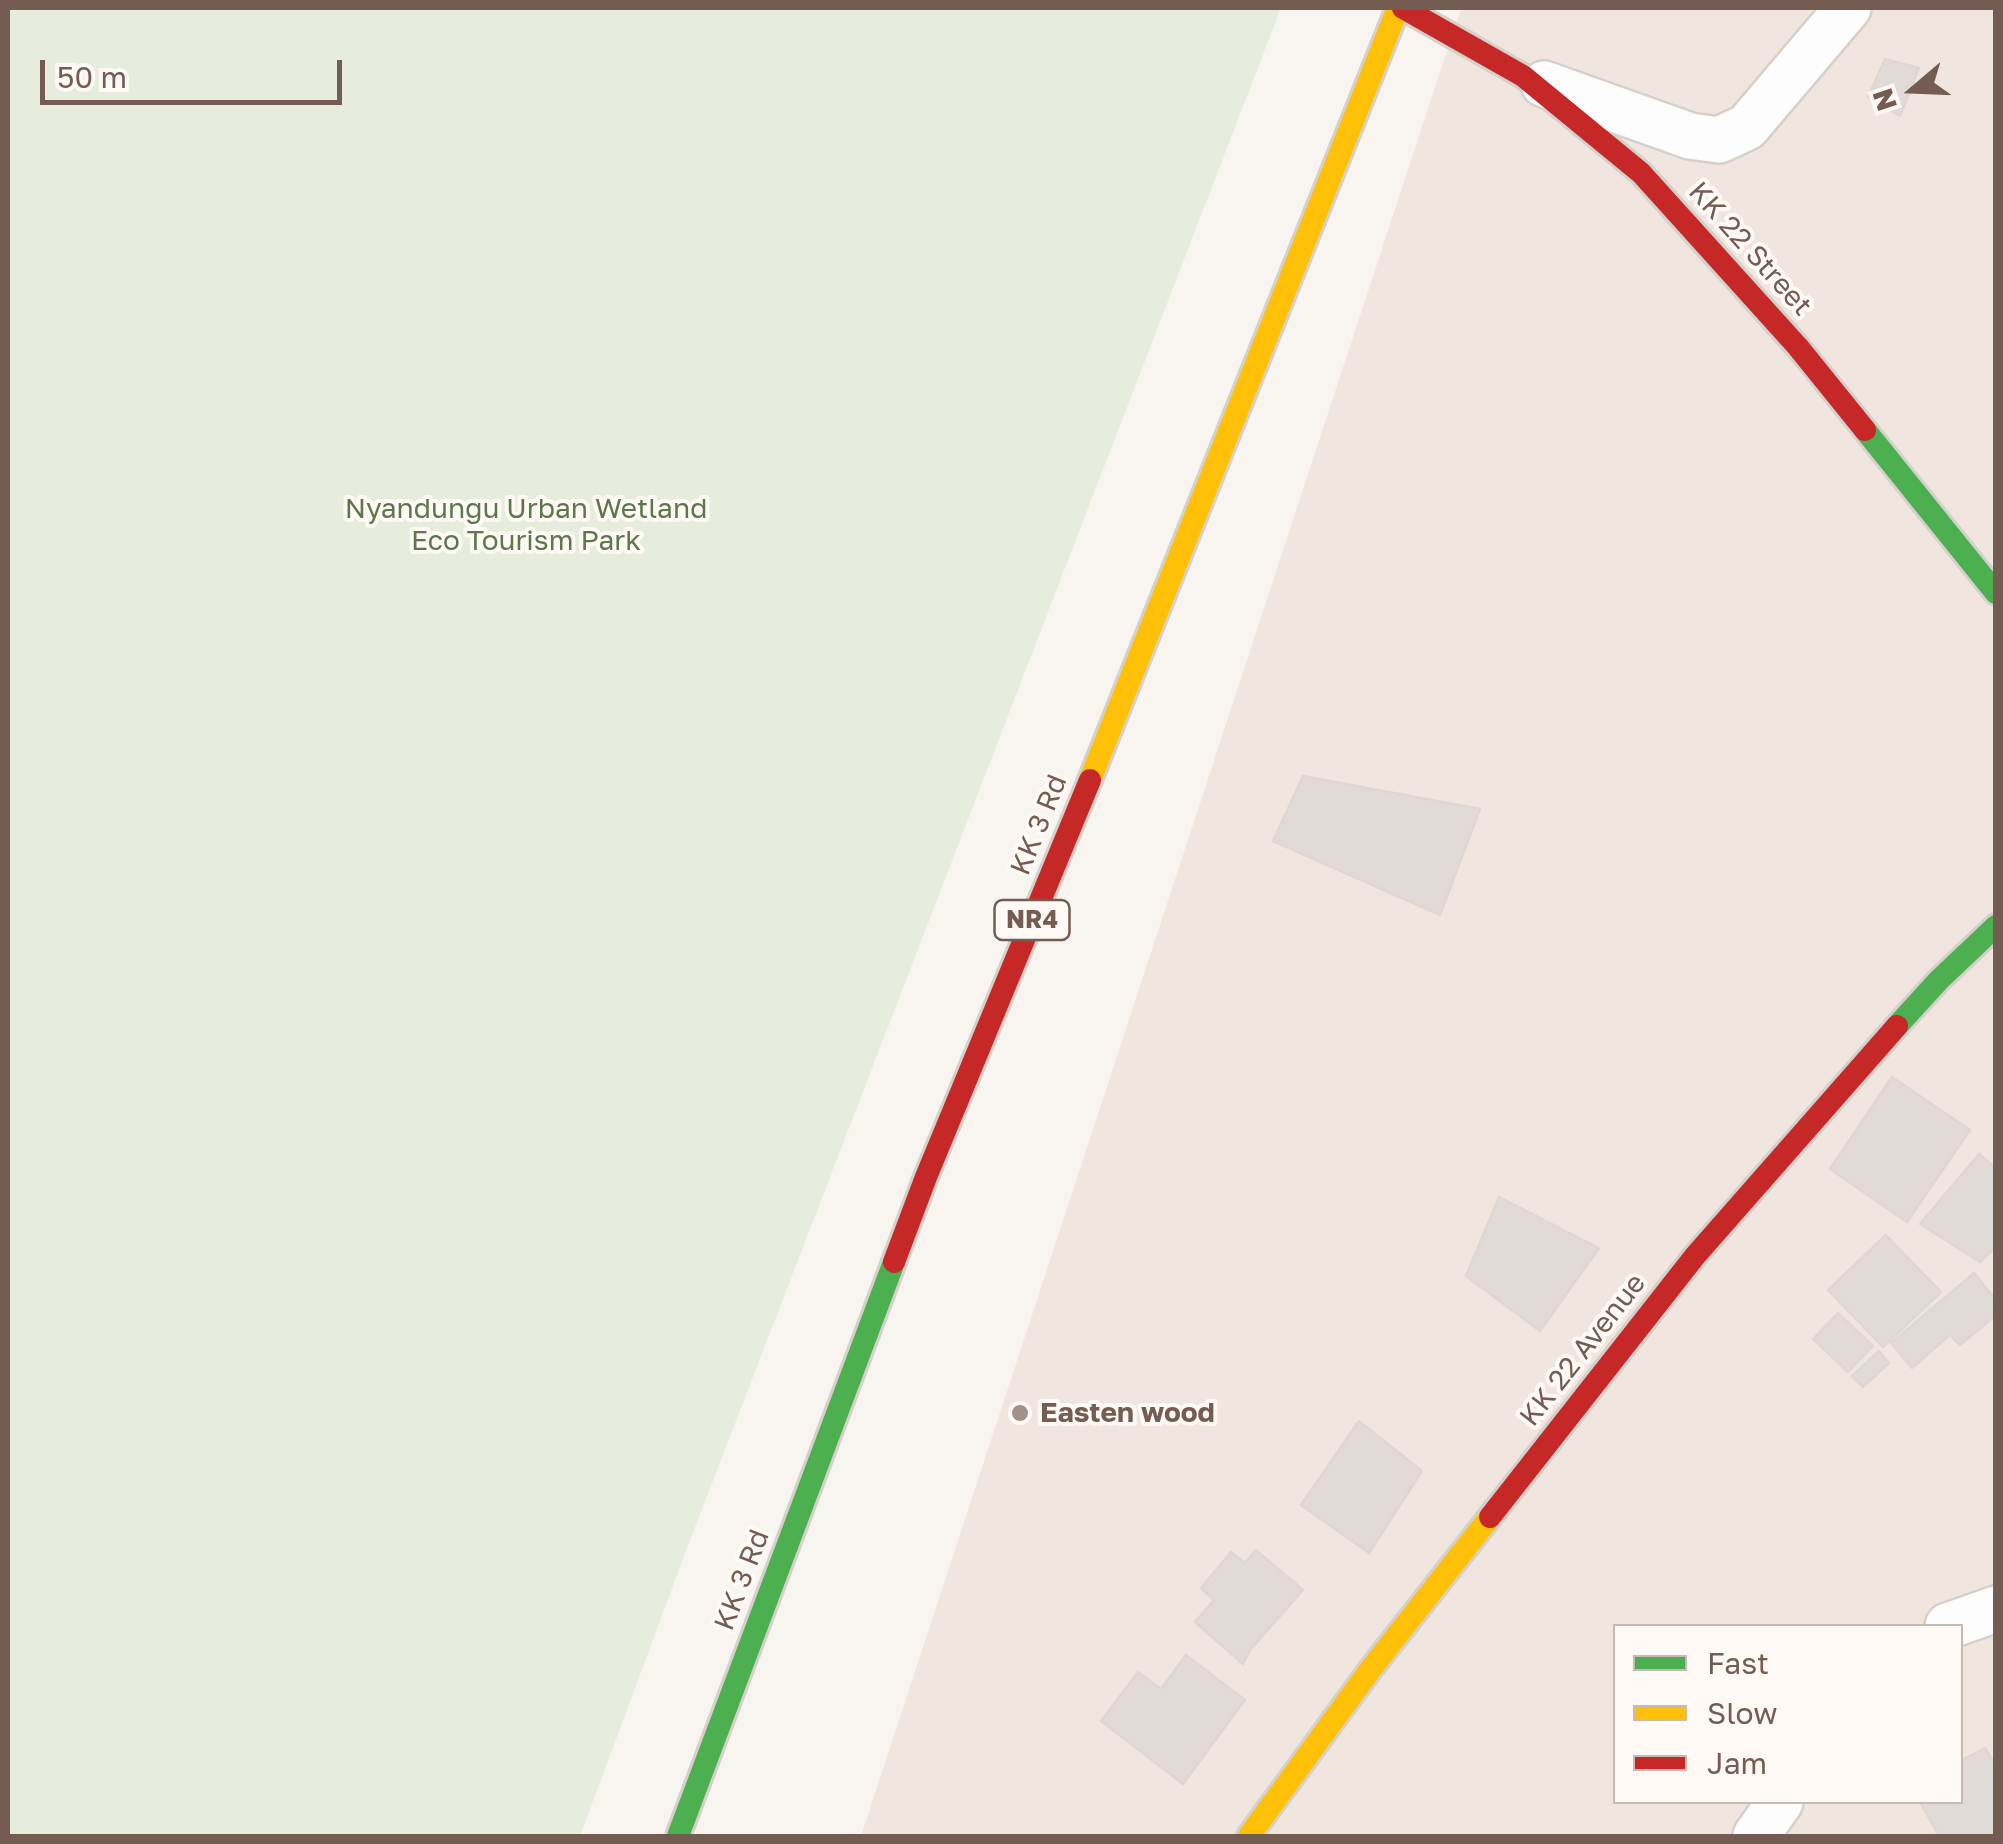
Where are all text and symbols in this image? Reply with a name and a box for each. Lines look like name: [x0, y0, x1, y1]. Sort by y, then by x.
scale bar: [45, 40, 348, 102]
north arrow: [1863, 40, 1963, 140]
text: 50 m: [57, 59, 127, 95]
text: N: [1865, 84, 1903, 115]
street label: KK 22 Street: [1681, 175, 1819, 323]
park label: Nyandungu Urban Wetland Eco Tourism Park: [345, 492, 707, 558]
street label: KK 3 Rd: [1004, 770, 1074, 880]
road number: NR4: [994, 900, 1070, 940]
street label: KK 22 Avenue: [1513, 1267, 1653, 1433]
place label: Easten wood: [1040, 1396, 1215, 1430]
marker: Easten wood: [1009, 1402, 1031, 1424]
street label: KK 3 Rd: [708, 1525, 776, 1635]
legend: [1613, 1624, 1963, 1804]
text: Fast: [1707, 1645, 1769, 1681]
text: Slow: [1707, 1695, 1778, 1731]
text: Jam: [1707, 1745, 1767, 1781]

